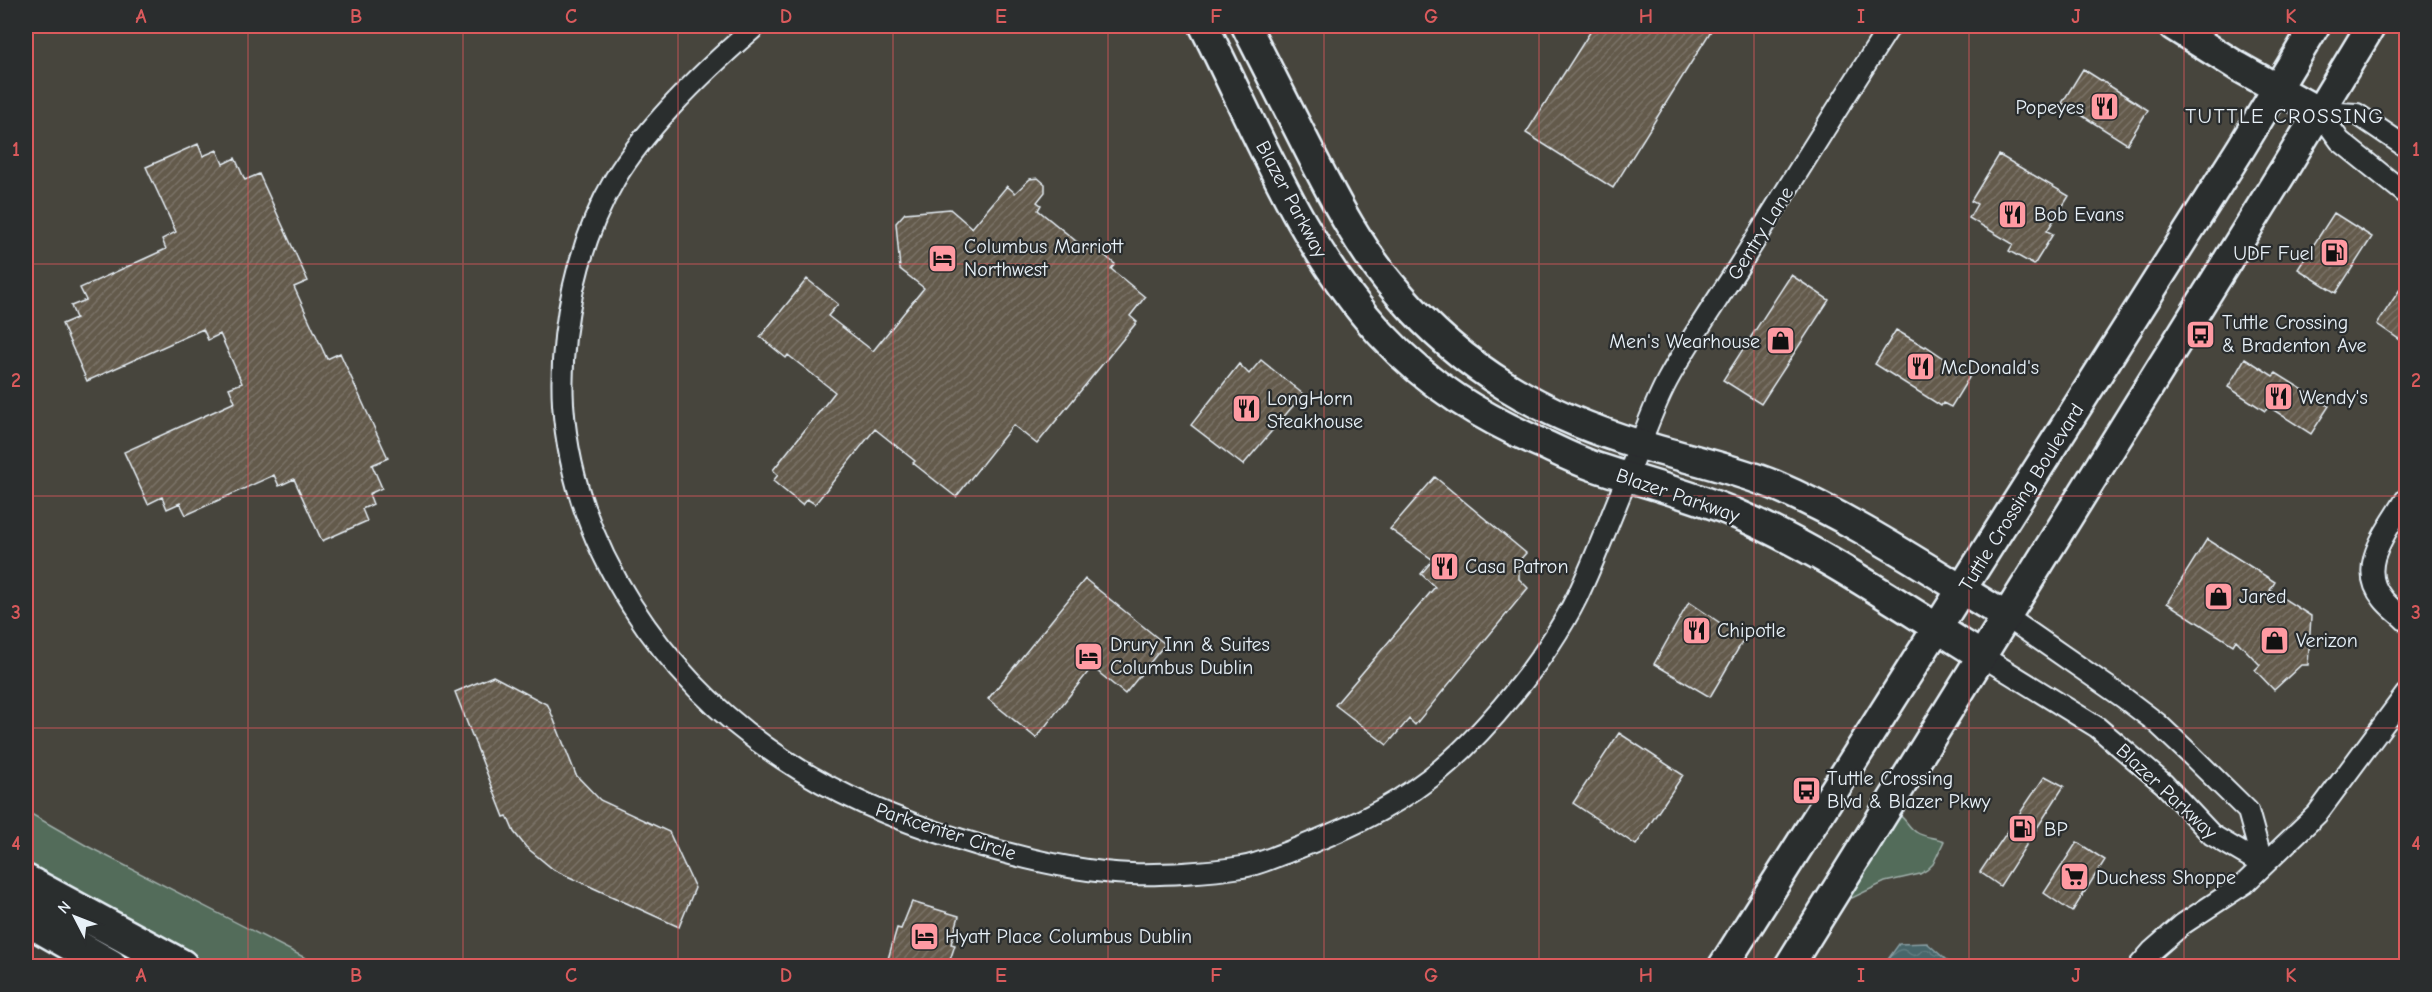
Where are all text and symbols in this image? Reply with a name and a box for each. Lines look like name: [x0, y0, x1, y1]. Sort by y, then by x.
text: A: [135, 5, 147, 28]
text: B: [350, 5, 362, 28]
text: C: [565, 5, 577, 28]
text: D: [780, 5, 792, 28]
text: E: [995, 5, 1007, 28]
text: F: [1210, 5, 1222, 28]
text: G: [1424, 5, 1438, 28]
text: H: [1639, 5, 1653, 28]
text: I: [1857, 5, 1865, 28]
text: J: [2071, 5, 2081, 28]
text: K: [2285, 5, 2297, 28]
restaurant icon: Popeyes: [2089, 91, 2121, 123]
place label: Popeyes: [2015, 96, 2084, 119]
district label: TUTTLE CROSSING: [2185, 104, 2385, 128]
street label: Blazer Parkway: [1251, 137, 1332, 262]
text: 1: [12, 138, 20, 161]
text: 1: [2412, 138, 2420, 161]
street label: Gentry Lane: [1723, 182, 1798, 284]
restaurant icon: Bob Evans: [1997, 198, 2029, 230]
place label: Bob Evans: [2034, 203, 2124, 226]
place label: Columbus Marriott Northwest: [964, 235, 1125, 281]
fuel station icon: UDF Fuel: [2319, 237, 2351, 269]
hotel icon: Columbus Marriott Northwest: [927, 242, 959, 274]
place label: UDF Fuel: [2233, 242, 2314, 265]
place label: Tuttle Crossing & Bradenton Ave: [2222, 311, 2367, 357]
bus stop icon: Tuttle Crossing & Bradenton Ave: [2185, 318, 2217, 350]
shop icon: Men's Wearhouse: [1765, 325, 1797, 357]
place label: Men's Wearhouse: [1609, 330, 1760, 353]
restaurant icon: McDonald's: [1904, 351, 1936, 383]
place label: McDonald's: [1941, 356, 2039, 379]
text: 2: [11, 369, 21, 392]
text: 2: [2411, 369, 2421, 392]
restaurant icon: Wendy's: [2262, 381, 2294, 413]
place label: Wendy's: [2299, 386, 2368, 409]
place label: LongHorn Steakhouse: [1267, 387, 1363, 433]
restaurant icon: LongHorn Steakhouse: [1230, 393, 1262, 425]
street label: Tuttle Crossing Boulevard: [1954, 399, 2089, 595]
street label: Blazer Parkway: [1613, 464, 1743, 527]
restaurant icon: Casa Patron: [1428, 550, 1460, 582]
place label: Casa Patron: [1465, 555, 1569, 578]
shop icon: Jared: [2202, 580, 2234, 612]
place label: Jared: [2239, 585, 2287, 608]
text: 3: [11, 601, 21, 624]
text: 3: [2411, 601, 2421, 624]
restaurant icon: Chipotle: [1680, 614, 1712, 646]
place label: Chipotle: [1717, 619, 1786, 642]
shop icon: Verizon: [2259, 624, 2291, 656]
place label: Verizon: [2296, 629, 2358, 652]
place label: Drury Inn & Suites Columbus Dublin: [1110, 633, 1270, 679]
hotel icon: Drury Inn & Suites Columbus Dublin: [1073, 640, 1105, 672]
street label: Blazer Parkway: [2112, 739, 2222, 844]
place label: Tuttle Crossing Blvd & Blazer Pkwy: [1827, 767, 1990, 813]
bus stop icon: Tuttle Crossing Blvd & Blazer Pkwy: [1790, 774, 1822, 806]
street label: Parkcenter Circle: [873, 798, 1019, 865]
fuel station icon: BP: [2007, 813, 2039, 845]
place label: BP: [2044, 818, 2068, 841]
text: 4: [11, 832, 21, 855]
text: 4: [2411, 832, 2421, 855]
supermarket icon: Duchess Shoppe: [2059, 861, 2091, 893]
place label: Duchess Shoppe: [2096, 866, 2236, 889]
north arrow: [45, 887, 105, 947]
text: N: [54, 898, 75, 918]
hotel icon: Hyatt Place Columbus Dublin: [908, 920, 940, 952]
place label: Hyatt Place Columbus Dublin: [945, 925, 1192, 948]
text: A: [135, 964, 147, 987]
text: B: [350, 964, 362, 987]
text: C: [565, 964, 577, 987]
text: D: [780, 964, 792, 987]
text: E: [995, 964, 1007, 987]
text: F: [1210, 964, 1222, 987]
text: G: [1424, 964, 1438, 987]
text: H: [1639, 964, 1653, 987]
text: I: [1857, 964, 1865, 987]
text: J: [2071, 964, 2081, 987]
text: K: [2285, 964, 2297, 987]

